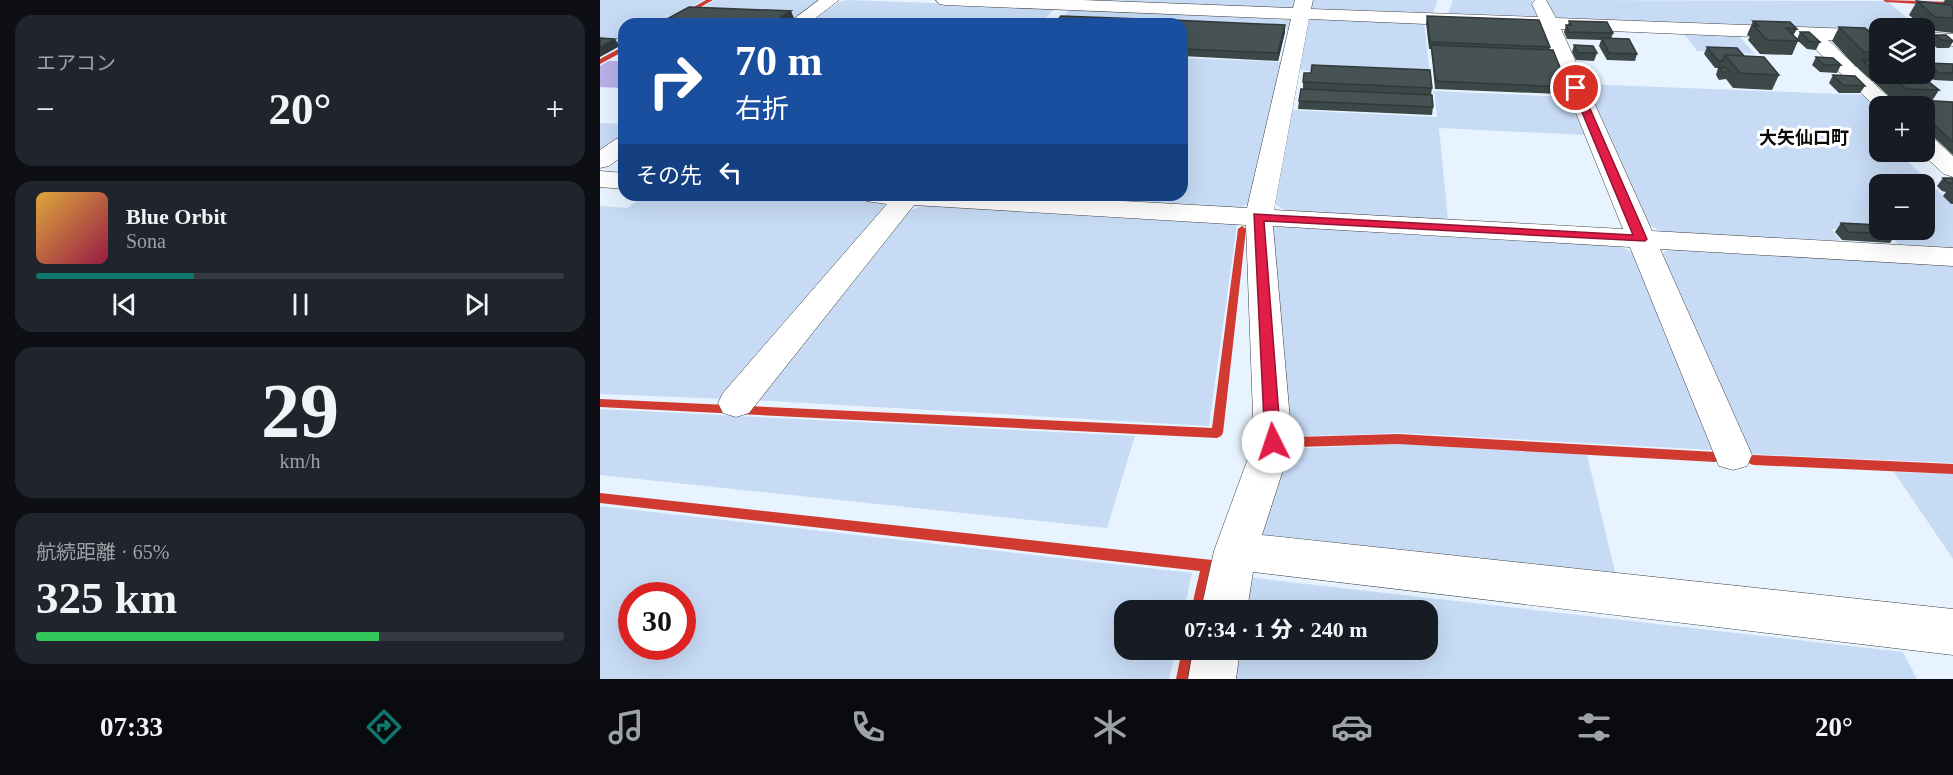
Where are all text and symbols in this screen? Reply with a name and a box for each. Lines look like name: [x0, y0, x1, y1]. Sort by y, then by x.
map controls: [1869, 18, 1935, 240]
button: layers: [1869, 18, 1935, 84]
text: 70 m: [735, 38, 823, 84]
icon: right: [636, 42, 714, 120]
text: エアコン: [36, 52, 116, 74]
pin: [1550, 62, 1601, 113]
icon: arrive: [1559, 71, 1592, 104]
text: 20°: [269, 84, 332, 134]
text: −: [36, 91, 55, 127]
text: +: [545, 91, 564, 127]
text: 右折: [735, 94, 789, 124]
button: +: [1869, 96, 1935, 162]
district label: 大矢仙口町: [1759, 128, 1849, 148]
icon: left: [714, 156, 747, 189]
text: その先: [636, 163, 702, 188]
button: −: [1869, 174, 1935, 240]
text: Blue Orbit: [126, 204, 227, 229]
text: Sona: [126, 230, 166, 252]
icon: previous: [108, 288, 141, 321]
icon: pause: [284, 288, 317, 321]
icon: next: [460, 288, 493, 321]
text: 29: [261, 367, 339, 454]
position arrow: [1241, 410, 1305, 474]
text: km/h: [279, 450, 321, 472]
text: 航続距離 · 65%: [36, 541, 169, 563]
text: 325 km: [36, 573, 177, 623]
speed limit sign: 30: [618, 582, 696, 660]
text: 07:34 · 1 分 · 240 m: [1184, 617, 1368, 642]
icon: directions: [363, 706, 405, 748]
icon: music: [605, 706, 647, 748]
icon: phone: [847, 706, 889, 748]
icon: climate: [1089, 706, 1131, 748]
icon: car: [1331, 706, 1373, 748]
icon: filters: [1573, 706, 1615, 748]
text: 07:33: [100, 712, 163, 742]
text: 20°: [1815, 712, 1853, 742]

